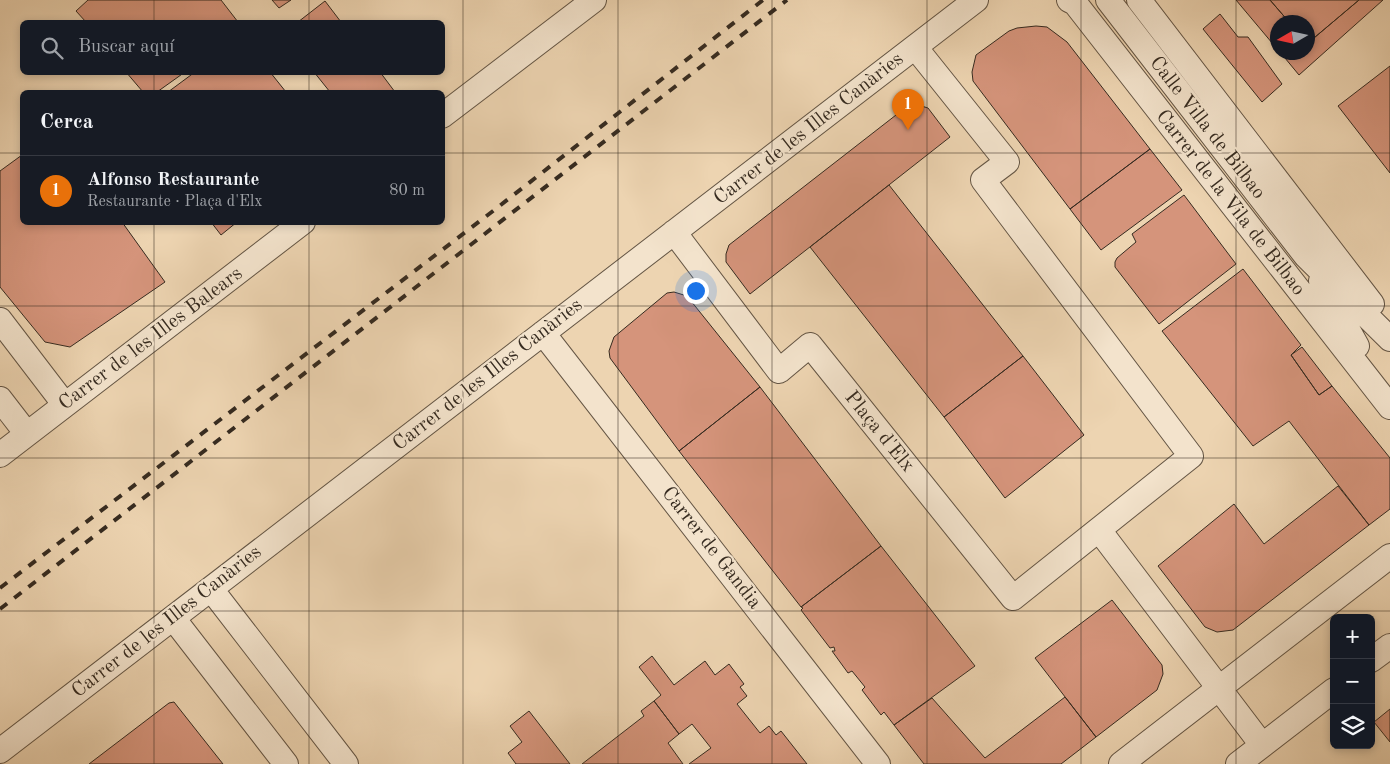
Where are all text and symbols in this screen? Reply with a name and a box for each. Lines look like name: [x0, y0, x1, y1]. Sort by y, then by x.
north arrow: [1270, 15, 1315, 60]
search box: [20, 20, 445, 75]
icon: search: [38, 34, 66, 62]
text: Buscar aquí: [78, 38, 174, 57]
street label: Carrer de les Illes Canàries: [710, 49, 908, 209]
street label: Calle Villa de Bilbao: [1145, 53, 1269, 203]
pin: 1: [892, 89, 924, 130]
street label: Carrer de la Vila de Bilbao: [1151, 106, 1309, 300]
text: Cerca: [40, 112, 93, 133]
text: Alfonso Restaurante: [87, 171, 259, 190]
text: 1: [51, 183, 61, 199]
text: 80 m: [389, 183, 425, 199]
text: Restaurante · Plaça d'Elx: [87, 194, 263, 210]
street label: Carrer de les Illes Balears: [56, 264, 246, 414]
your location: [683, 278, 709, 304]
street label: Carrer de les Illes Canàries: [389, 295, 587, 455]
street label: Plaça d'Elx: [840, 388, 918, 476]
street label: Carrer de Gandia: [657, 483, 765, 613]
street label: Carrer de les Illes Canàries: [68, 542, 266, 702]
map controls: [1330, 614, 1375, 749]
button: +: [1330, 614, 1375, 659]
button: −: [1330, 659, 1375, 704]
button: layers: [1330, 704, 1375, 749]

